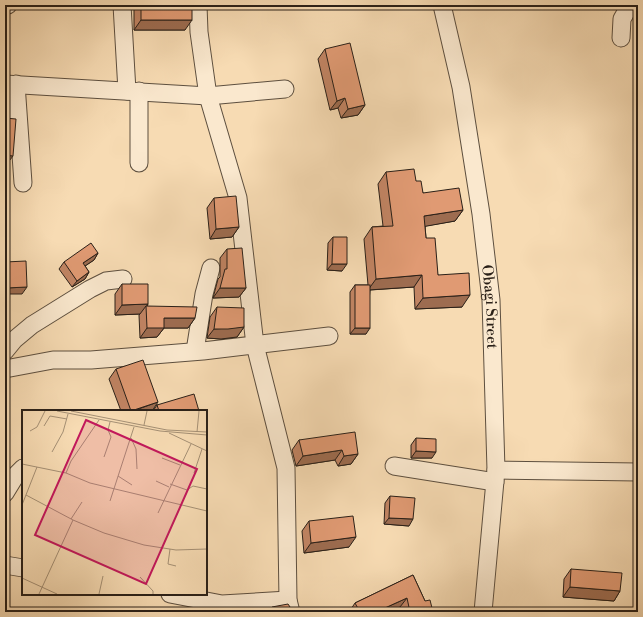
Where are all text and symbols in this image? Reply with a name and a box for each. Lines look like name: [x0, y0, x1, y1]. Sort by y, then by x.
street label: Obagi Street: [477, 264, 501, 350]
inset map: [22, 410, 207, 595]

